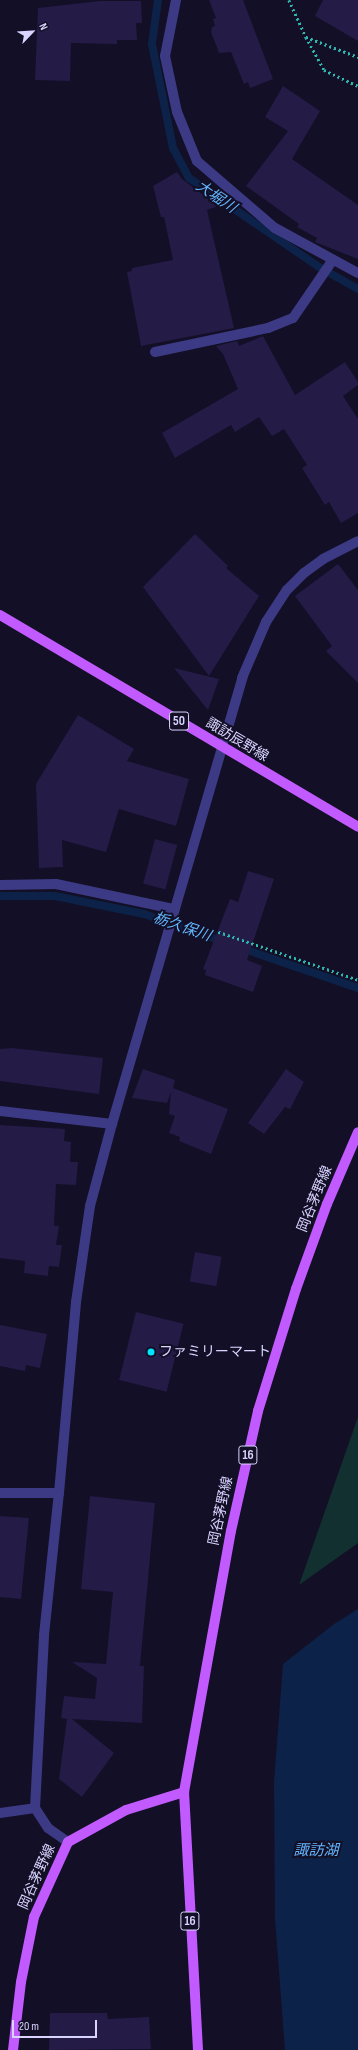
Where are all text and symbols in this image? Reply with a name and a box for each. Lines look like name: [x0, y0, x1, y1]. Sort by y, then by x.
north arrow: [12, 12, 52, 52]
text: N: [36, 21, 50, 32]
water label: 大堀川: [192, 177, 240, 217]
road number: 50: [169, 710, 189, 732]
street label: 諏訪辰野線: [203, 715, 271, 765]
water label: 栃久保川: [151, 909, 213, 945]
street label: 岡谷茅野線: [294, 1163, 336, 1235]
place label: ファミリーマート: [159, 1344, 271, 1360]
marker: ファミリーマート: [146, 1347, 156, 1357]
road number: 16: [238, 1444, 258, 1466]
street label: 岡谷茅野線: [206, 1475, 236, 1547]
street label: 岡谷茅野線: [15, 1842, 59, 1912]
water label: 諏訪湖: [294, 1842, 338, 1860]
road number: 16: [180, 1910, 200, 1932]
scale bar: [14, 2012, 99, 2038]
text: 20 m: [19, 2019, 39, 2034]

